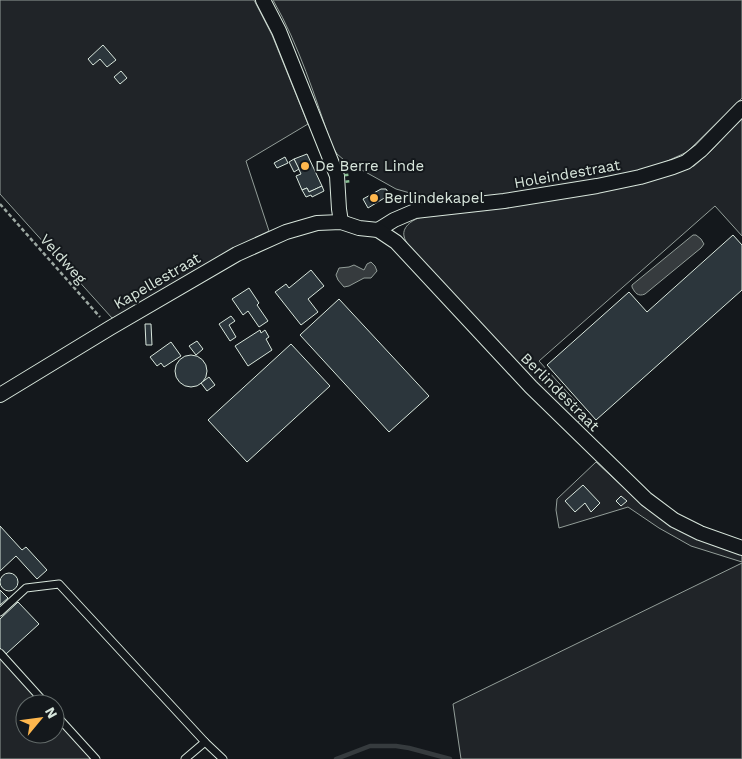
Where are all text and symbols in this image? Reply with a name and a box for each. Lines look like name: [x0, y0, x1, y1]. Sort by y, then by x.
street label: Holeindestraat: [512, 156, 622, 192]
place label: De Berre Linde: [315, 157, 424, 175]
marker: De Berre Linde: [299, 160, 311, 172]
place label: Berlindekapel: [384, 189, 484, 207]
marker: Berlindekapel: [368, 192, 380, 204]
street label: Veldweg: [36, 230, 90, 288]
street label: Kapellestraat: [110, 249, 204, 313]
street label: Berlindestraat: [517, 349, 603, 435]
north arrow: [15, 694, 65, 744]
text: N: [42, 704, 61, 721]

